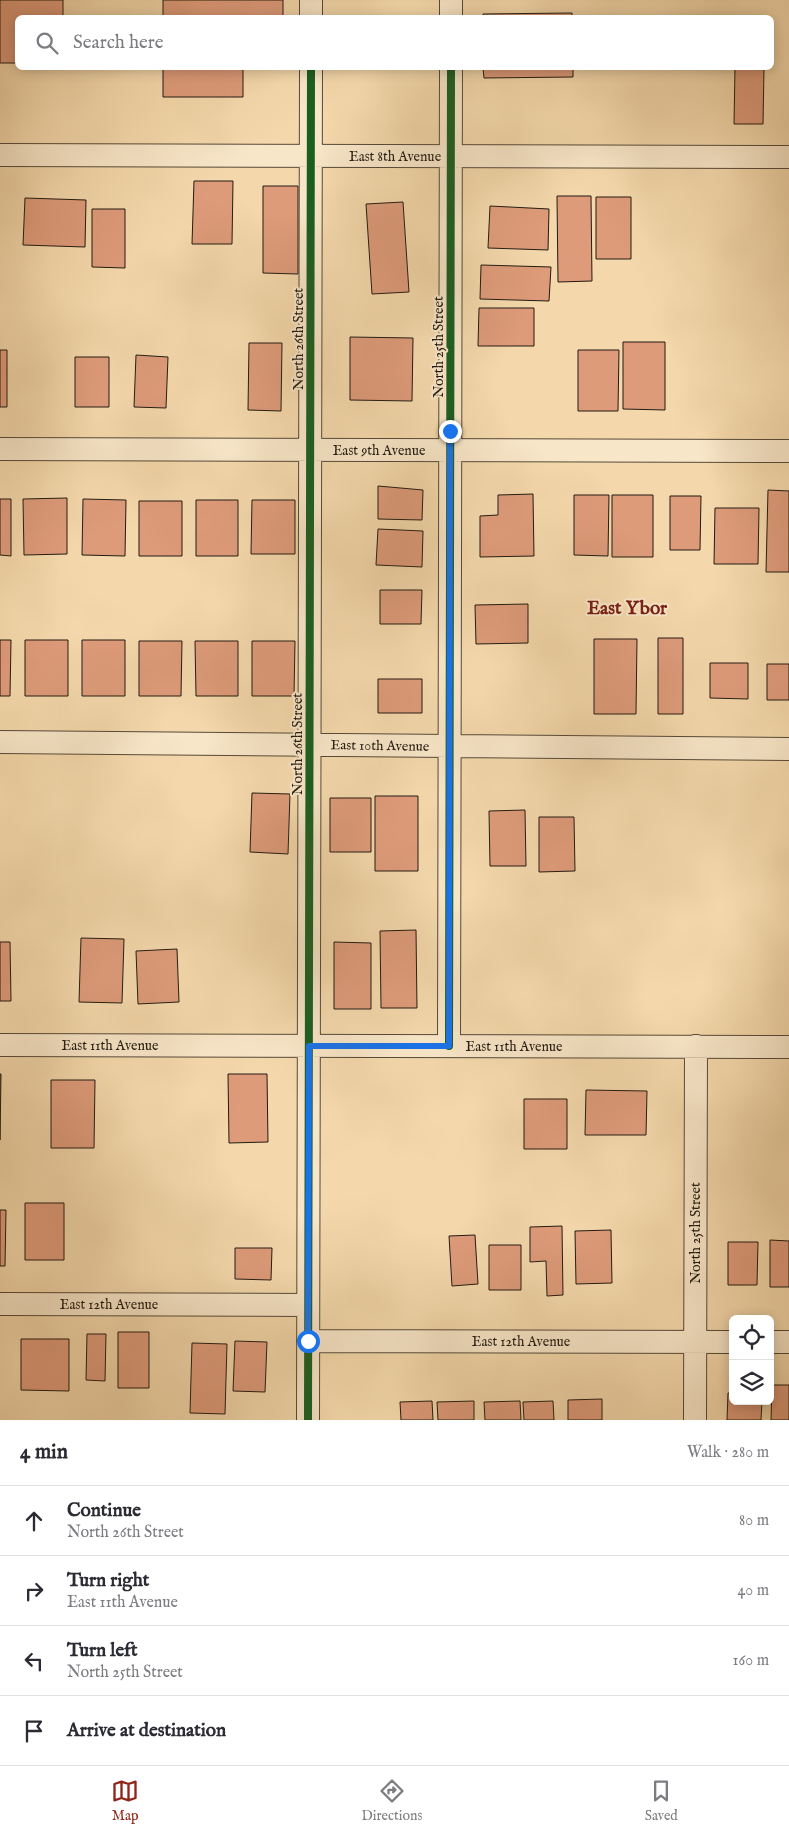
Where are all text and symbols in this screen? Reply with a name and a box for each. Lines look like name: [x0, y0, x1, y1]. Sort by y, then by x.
search box: [15, 15, 774, 70]
icon: search: [33, 29, 61, 57]
text: Search here: [73, 31, 164, 55]
street label: East 8th Avenue: [349, 148, 442, 166]
street label: North 26th Street: [290, 288, 308, 390]
street label: North 25th Street: [430, 296, 448, 398]
route end: [439, 420, 462, 443]
street label: East 9th Avenue: [333, 442, 426, 460]
district label: East Ybor: [587, 597, 668, 621]
street label: North 26th Street: [289, 693, 307, 795]
street label: East 10th Avenue: [331, 736, 430, 756]
street label: East 11th Avenue: [61, 1037, 159, 1055]
street label: East 11th Avenue: [465, 1038, 563, 1056]
street label: North 25th Street: [687, 1182, 705, 1284]
street label: East 12th Avenue: [60, 1296, 159, 1314]
map controls: [729, 1315, 774, 1405]
button: locate: [729, 1315, 774, 1360]
route start: [297, 1330, 320, 1353]
street label: East 12th Avenue: [472, 1333, 571, 1351]
button: layers: [729, 1360, 774, 1405]
text: 4 min: [20, 1439, 68, 1466]
text: Walk · 280 m: [687, 1443, 769, 1463]
text: Continue: [67, 1499, 141, 1523]
icon: ahead: [20, 1507, 48, 1535]
text: 80 m: [739, 1511, 769, 1531]
text: North 26th Street: [67, 1523, 184, 1543]
text: Turn right: [67, 1569, 149, 1593]
icon: right: [20, 1577, 48, 1605]
text: 40 m: [737, 1581, 769, 1601]
text: East 11th Avenue: [67, 1593, 178, 1613]
text: Turn left: [67, 1639, 138, 1663]
icon: left: [20, 1647, 48, 1675]
text: 160 m: [733, 1651, 769, 1671]
text: North 25th Street: [67, 1663, 183, 1683]
icon: arrive: [20, 1717, 48, 1745]
text: Arrive at destination: [67, 1719, 226, 1743]
tab: Map: [111, 1777, 139, 1825]
tab: Directions: [361, 1777, 422, 1825]
tab: Saved: [645, 1777, 678, 1825]

